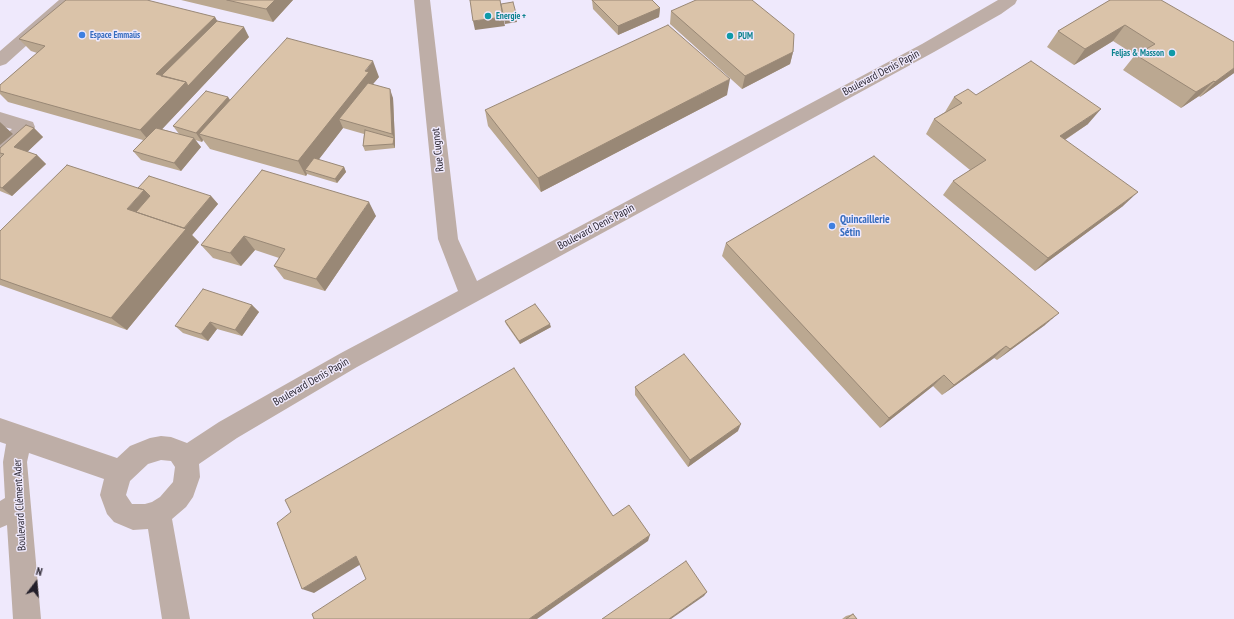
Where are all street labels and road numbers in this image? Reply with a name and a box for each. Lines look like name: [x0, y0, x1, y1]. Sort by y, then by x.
street label: Boulevard Denis Papin: [840, 47, 922, 99]
street label: Rue Cugnot: [429, 127, 447, 173]
street label: Boulevard Denis Papin: [555, 201, 637, 253]
street label: Boulevard Denis Papin: [271, 355, 351, 409]
street label: Boulevard Clément Ader: [11, 459, 29, 551]

